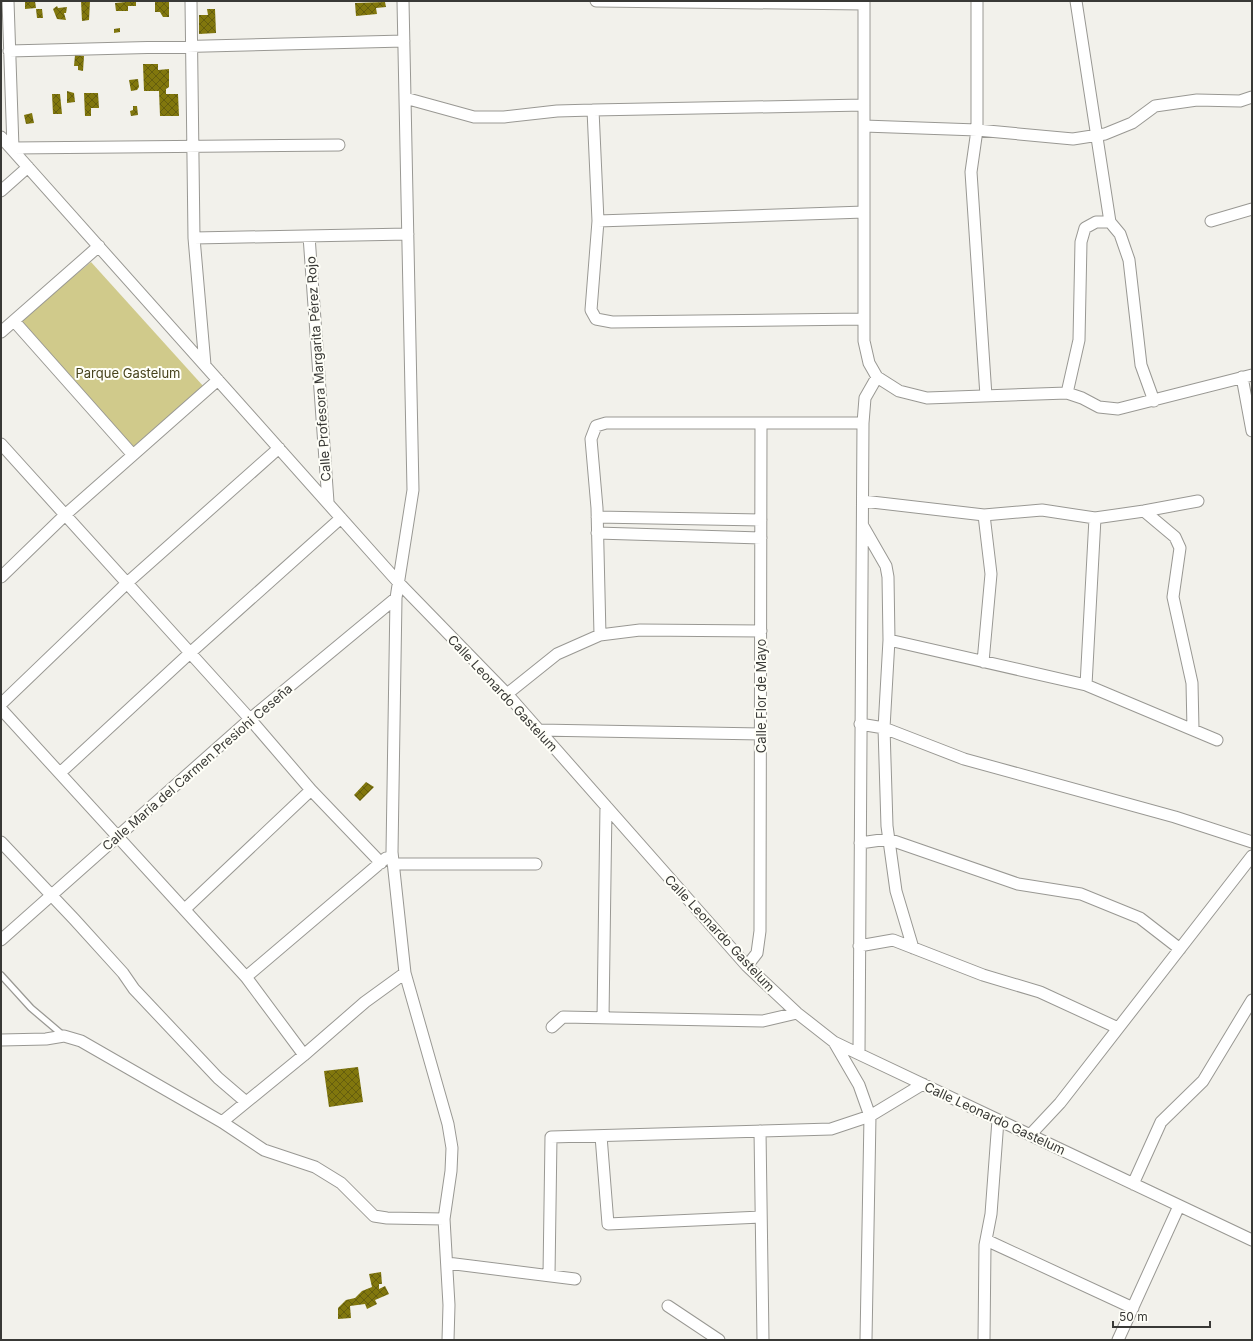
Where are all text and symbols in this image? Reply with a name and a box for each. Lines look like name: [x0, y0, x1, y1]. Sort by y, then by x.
street label: Calle Profesora Margarita Pérez Rojo: [302, 256, 334, 482]
park label: Parque Gastelum: [76, 365, 180, 381]
street label: Calle Leonardo Gastelum: [445, 631, 561, 755]
street label: Calle Flor de Mayo: [753, 639, 769, 753]
street label: Calle María del Carmen Presiohi Ceseña: [99, 680, 295, 854]
street label: Calle Leonardo Gastelum: [662, 871, 778, 995]
street label: Calle Leonardo Gastelum: [922, 1078, 1068, 1158]
scale bar: [1113, 1303, 1210, 1329]
text: 50 m: [1119, 1309, 1148, 1324]

